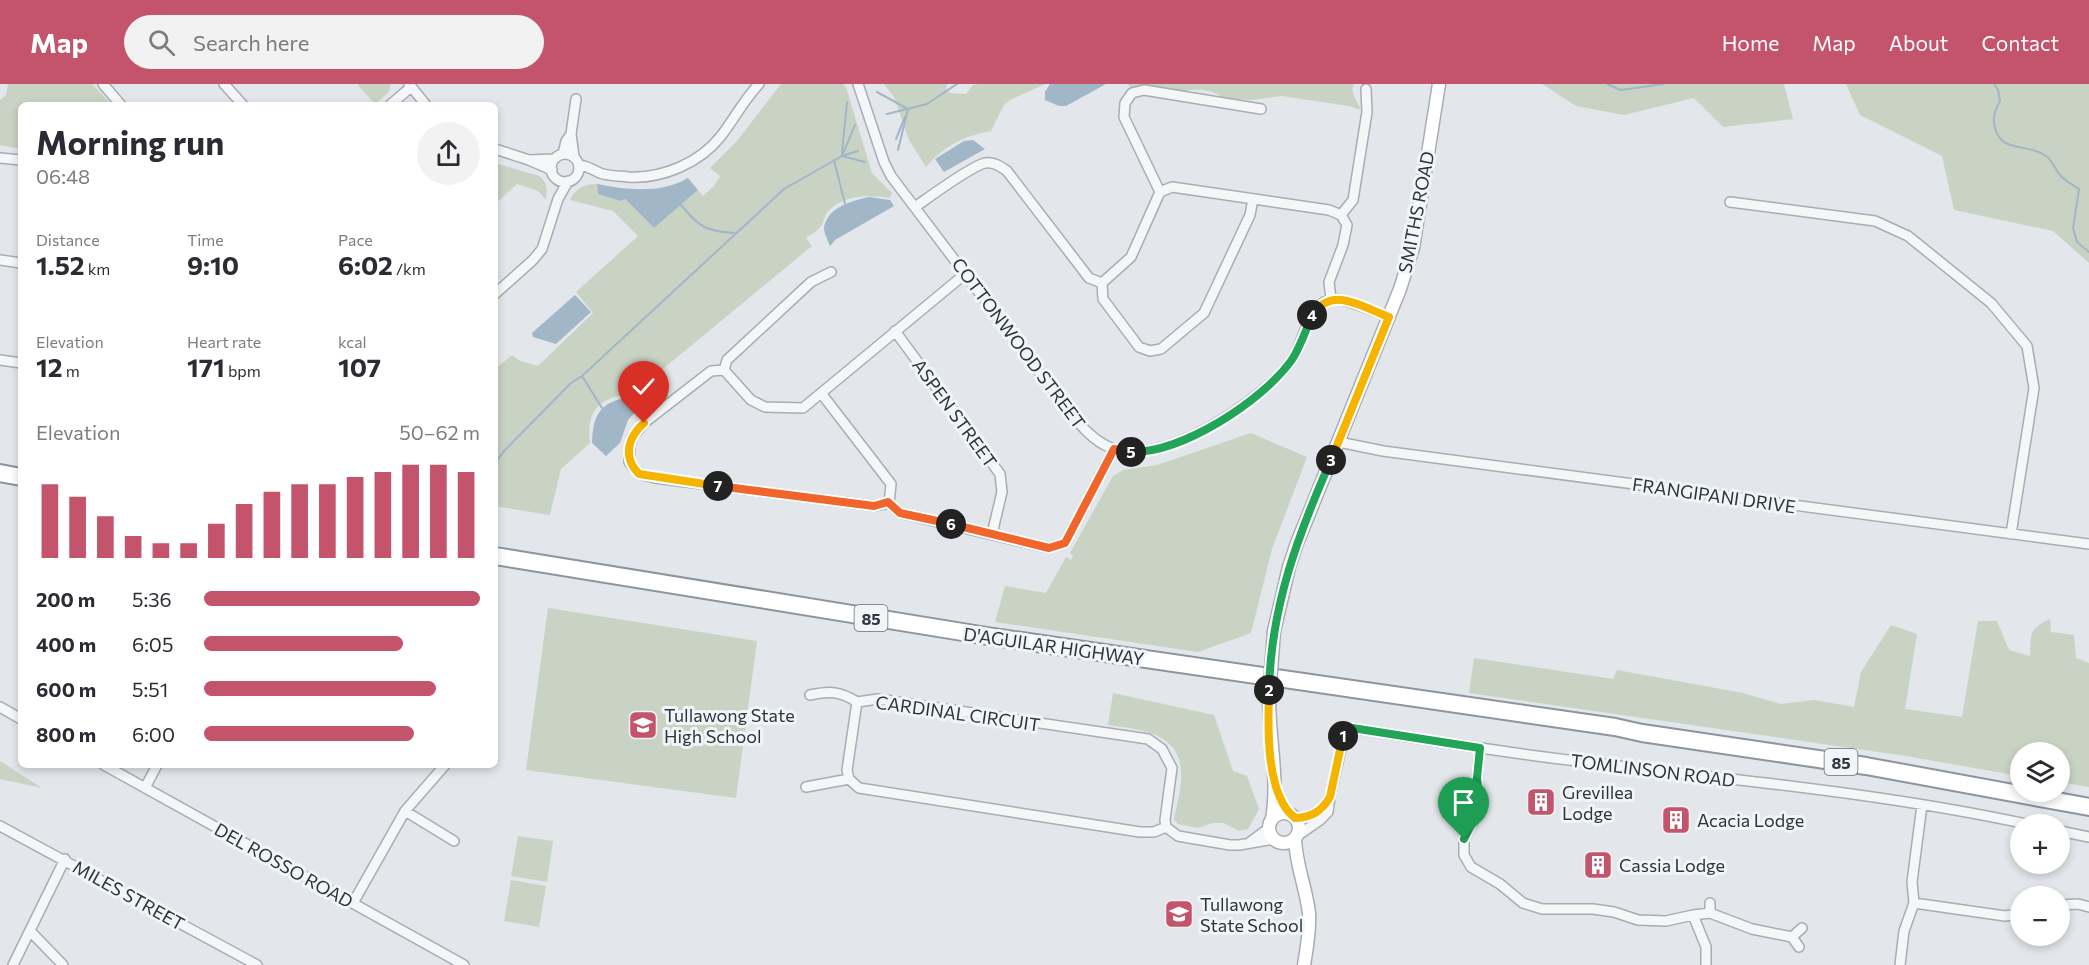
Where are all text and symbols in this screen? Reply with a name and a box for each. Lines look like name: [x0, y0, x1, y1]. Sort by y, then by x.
search box: [124, 15, 544, 69]
text: Map: [30, 25, 88, 59]
icon: search: [145, 26, 178, 59]
text: Search here: [193, 29, 309, 56]
text: Home: [1722, 30, 1779, 55]
text: Map: [1812, 30, 1856, 55]
text: About: [1889, 30, 1948, 55]
text: Contact: [1981, 30, 2059, 55]
text: Morning run: [36, 121, 224, 162]
button: share: [417, 122, 480, 185]
street label: SMITHS ROAD: [1393, 149, 1439, 275]
text: 06:48: [36, 164, 90, 188]
text: Distance: [36, 230, 100, 249]
text: Time: [187, 230, 224, 249]
text: Pace: [338, 230, 373, 249]
text: 1.52: [36, 249, 85, 280]
text: 9:10: [187, 249, 239, 280]
text: 6:02: [338, 249, 393, 280]
street label: COTTONWOOD STREET: [948, 253, 1090, 433]
text: km: [85, 259, 110, 278]
text: /km: [393, 259, 426, 278]
pin: 4: [1297, 300, 1327, 330]
text: 4: [1307, 305, 1317, 324]
text: Elevation: [36, 332, 104, 351]
text: Heart rate: [187, 332, 261, 351]
text: kcal: [338, 332, 367, 351]
text: 12: [36, 351, 63, 382]
text: 171: [187, 351, 225, 382]
text: 107: [338, 351, 381, 382]
street label: ASPEN STREET: [908, 354, 1002, 472]
text: m: [63, 361, 80, 380]
text: bpm: [225, 361, 261, 380]
pin: [618, 361, 669, 423]
icon: check: [627, 370, 660, 403]
text: Elevation: [36, 420, 121, 444]
text: 50–62 m: [399, 420, 480, 444]
pin: 5: [1116, 437, 1146, 467]
text: 5: [1126, 442, 1136, 461]
pin: 3: [1316, 445, 1346, 475]
text: 3: [1326, 450, 1336, 469]
pin: 7: [703, 471, 733, 501]
street label: FRANGIPANI DRIVE: [1631, 473, 1797, 517]
text: 7: [714, 476, 722, 495]
pin: 6: [936, 509, 966, 539]
text: 6: [946, 514, 956, 533]
text: 200 m: [36, 587, 95, 611]
text: 5:36: [132, 587, 172, 611]
road number: 85: [854, 605, 888, 631]
street label: D'AGUILAR HIGHWAY: [962, 622, 1146, 670]
text: 400 m: [36, 632, 96, 656]
text: 6:05: [132, 632, 173, 656]
pin: 2: [1254, 675, 1284, 705]
text: 600 m: [36, 677, 96, 701]
text: 5:51: [132, 677, 168, 701]
text: 2: [1264, 680, 1274, 699]
street label: CARDINAL CIRCUIT: [874, 691, 1042, 735]
place label: Tullawong State High School: [664, 704, 795, 747]
school or university icon: Tullawong State High School: [627, 709, 659, 741]
pin: 1: [1328, 721, 1358, 751]
text: 800 m: [36, 722, 96, 746]
text: 6:00: [132, 722, 175, 746]
text: 1: [1339, 726, 1347, 745]
map controls: [2010, 742, 2070, 946]
button: layers: [2010, 742, 2070, 802]
street label: TOMLINSON ROAD: [1570, 749, 1736, 791]
road number: 85: [1824, 749, 1858, 775]
pin: [1438, 777, 1489, 839]
place label: Grevillea Lodge: [1562, 781, 1633, 824]
icon: arrive: [1447, 786, 1480, 819]
building icon: Grevillea Lodge: [1525, 786, 1557, 818]
building icon: Acacia Lodge: [1660, 804, 1692, 836]
place label: Acacia Lodge: [1697, 809, 1804, 831]
button: +: [2010, 814, 2070, 874]
street label: DEL ROSSO ROAD: [211, 818, 357, 912]
building icon: Cassia Lodge: [1582, 849, 1614, 881]
place label: Cassia Lodge: [1619, 854, 1725, 876]
street label: MILES STREET: [69, 855, 189, 935]
button: −: [2010, 886, 2070, 946]
place label: Tullawong State School: [1200, 893, 1303, 936]
school or university icon: Tullawong State School: [1163, 898, 1195, 930]

